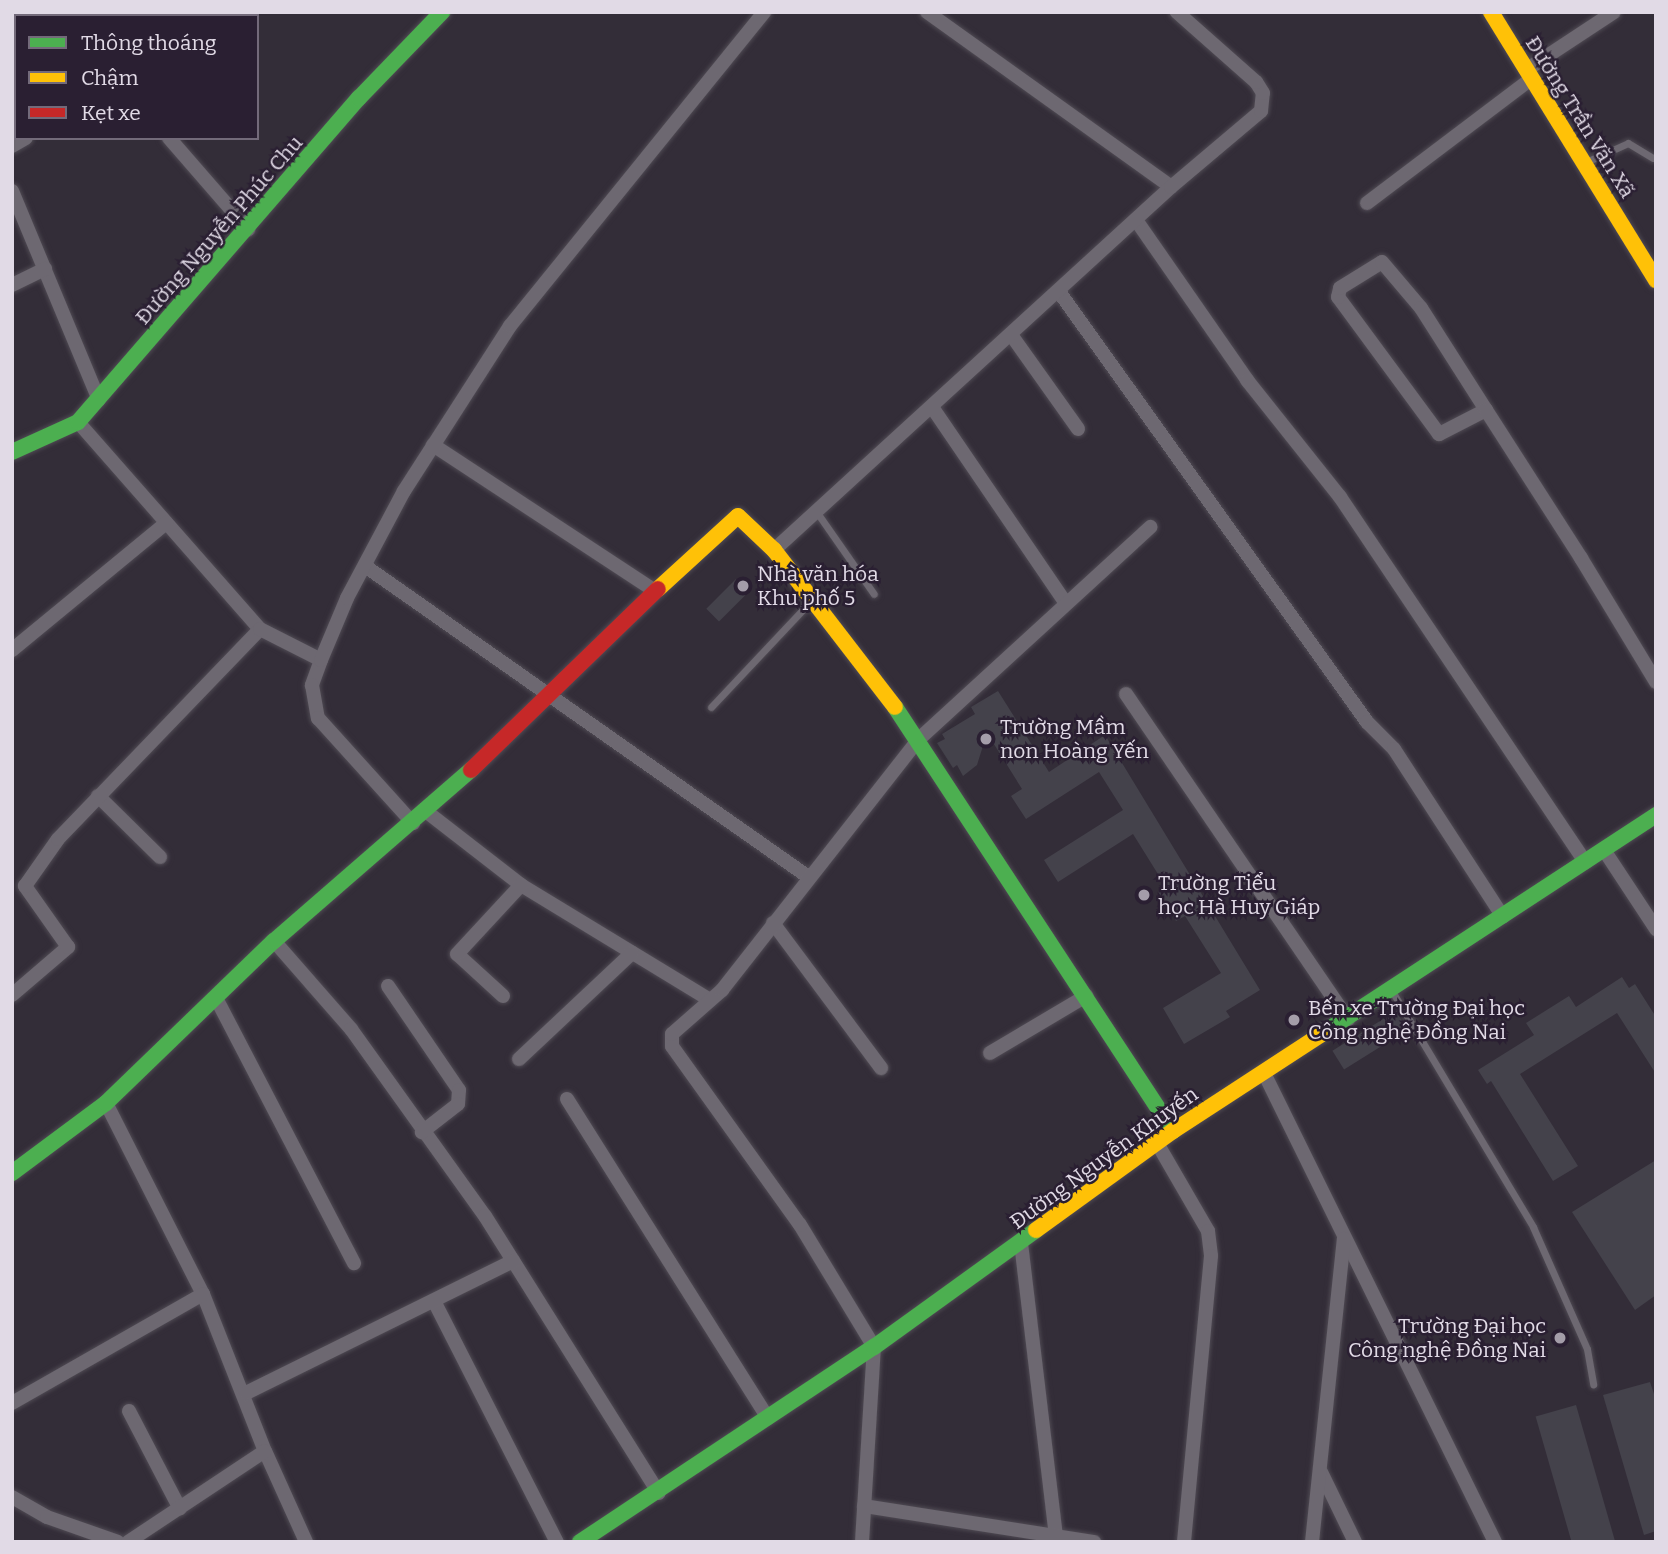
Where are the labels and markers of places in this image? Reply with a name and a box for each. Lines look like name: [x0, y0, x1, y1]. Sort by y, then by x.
place label: Nhà văn hóa Khu phố 5: [757, 561, 879, 611]
marker: Nhà văn hóa Khu phố 5: [735, 578, 751, 594]
place label: Trường Mầm non Hoàng Yến: [1000, 714, 1149, 764]
marker: Trường Mầm non Hoàng Yến: [978, 731, 994, 747]
place label: Trường Tiểu học Hà Huy Giáp: [1158, 870, 1320, 920]
marker: Trường Tiểu học Hà Huy Giáp: [1136, 887, 1152, 903]
place label: Bến xe Trường Đại học Công nghệ Đồng Nai: [1308, 995, 1525, 1045]
marker: Bến xe Trường Đại học Công nghệ Đồng Nai: [1286, 1012, 1302, 1028]
place label: Trường Đại học Công nghệ Đồng Nai: [1348, 1313, 1546, 1363]
marker: Trường Đại học Công nghệ Đồng Nai: [1552, 1330, 1568, 1346]

